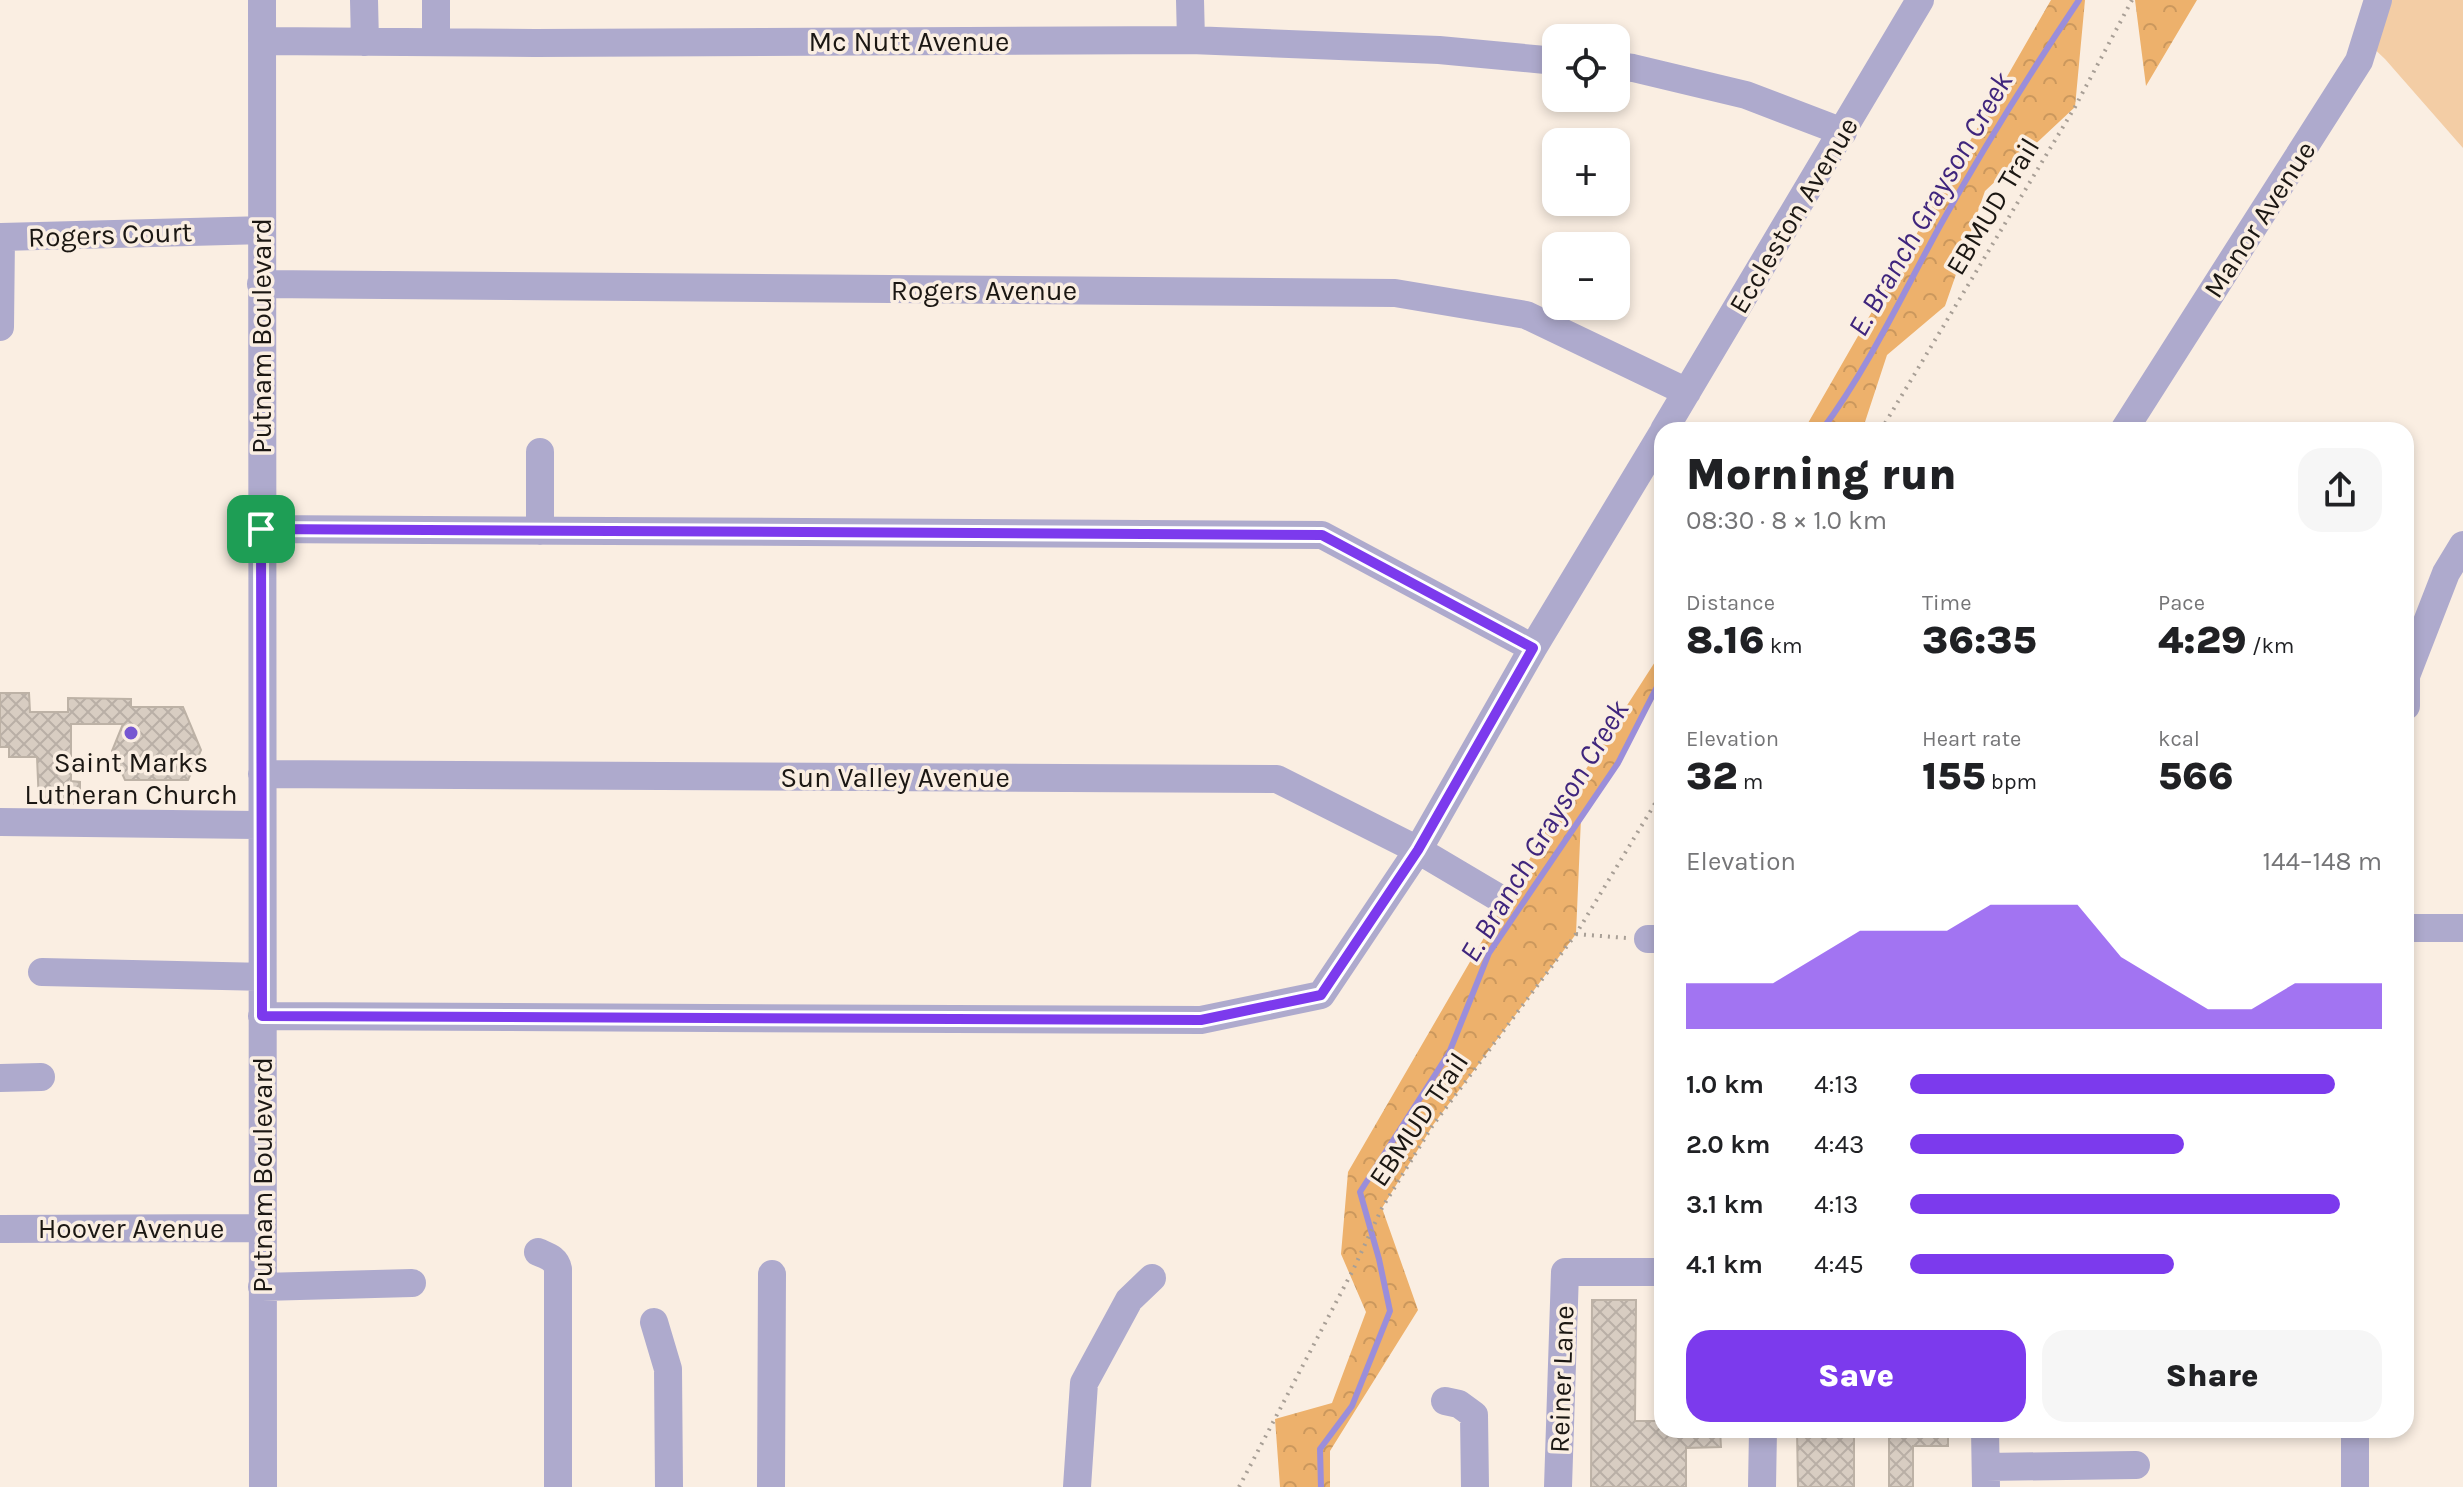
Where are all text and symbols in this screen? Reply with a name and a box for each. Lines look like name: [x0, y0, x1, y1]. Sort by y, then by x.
map controls: [1542, 24, 1630, 320]
button: locate: [1542, 24, 1630, 112]
street label: Mc Nutt Avenue: [809, 25, 1009, 58]
water label: E. Branch Grayson Creek: [1840, 65, 2021, 342]
street label: Eccleston Avenue: [1722, 111, 1865, 319]
button: +: [1542, 128, 1630, 216]
street label: EBMUD Trail: [1939, 132, 2046, 281]
street label: Manor Avenue: [2196, 135, 2322, 304]
street label: Rogers Court: [27, 215, 193, 254]
street label: Putnam Boulevard: [245, 218, 278, 454]
button: −: [1542, 232, 1630, 320]
street label: Rogers Avenue: [891, 274, 1077, 307]
button: share: [2298, 448, 2382, 532]
text: Morning run: [1686, 449, 1957, 500]
pin: [227, 495, 295, 563]
text: 08:30 · 8 × 1.0 km: [1686, 505, 1887, 536]
icon: arrive: [239, 507, 283, 551]
text: Distance: [1686, 590, 1775, 616]
text: Time: [1922, 590, 1971, 616]
text: Pace: [2158, 590, 2205, 616]
text: 8.16: [1686, 616, 1764, 663]
text: 36:35: [1922, 616, 2037, 663]
text: 4:29: [2158, 616, 2247, 663]
text: km: [1764, 633, 1803, 659]
text: /km: [2247, 633, 2294, 659]
water label: E. Branch Grayson Creek: [1452, 693, 1637, 968]
marker: Saint Marks Lutheran Church: [122, 724, 140, 742]
text: Elevation: [1686, 726, 1779, 752]
text: Heart rate: [1922, 726, 2021, 752]
text: kcal: [2158, 726, 2200, 752]
place label: Saint Marks Lutheran Church: [24, 746, 238, 811]
text: 32: [1686, 752, 1737, 799]
text: 155: [1922, 752, 1985, 799]
text: 566: [2158, 752, 2233, 799]
street label: Sun Valley Avenue: [780, 761, 1010, 794]
text: m: [1737, 769, 1763, 795]
text: bpm: [1985, 769, 2037, 795]
text: Elevation: [1686, 846, 1796, 877]
text: 144–148 m: [2262, 846, 2382, 877]
street label: EBMUD Trail: [1362, 1046, 1475, 1192]
street label: Putnam Boulevard: [246, 1057, 279, 1293]
text: 1.0 km: [1686, 1069, 1764, 1100]
text: 4:13: [1814, 1069, 1858, 1100]
text: 2.0 km: [1686, 1129, 1770, 1160]
text: 4:43: [1814, 1129, 1864, 1160]
text: 3.1 km: [1686, 1189, 1764, 1220]
text: 4:13: [1814, 1189, 1858, 1220]
street label: Hoover Avenue: [38, 1212, 224, 1245]
text: 4.1 km: [1686, 1249, 1763, 1280]
text: 4:45: [1814, 1249, 1864, 1280]
street label: Reiner Lane: [1542, 1305, 1581, 1453]
button: Save: [1686, 1330, 2026, 1422]
button: Share: [2042, 1330, 2382, 1422]

